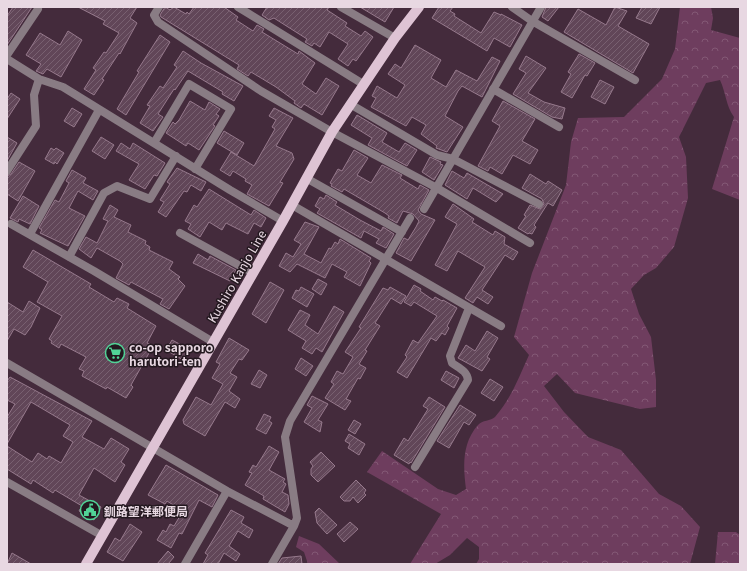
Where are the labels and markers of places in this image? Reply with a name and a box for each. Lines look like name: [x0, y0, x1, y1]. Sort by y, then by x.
place label: co-op sapporo harutori-ten: [129, 338, 213, 369]
supermarket icon: co-op sapporo harutori-ten: [104, 342, 126, 364]
public building icon: 釧路望洋郵便局: [79, 499, 101, 521]
place label: 釧路望洋郵便局: [103, 502, 188, 519]

